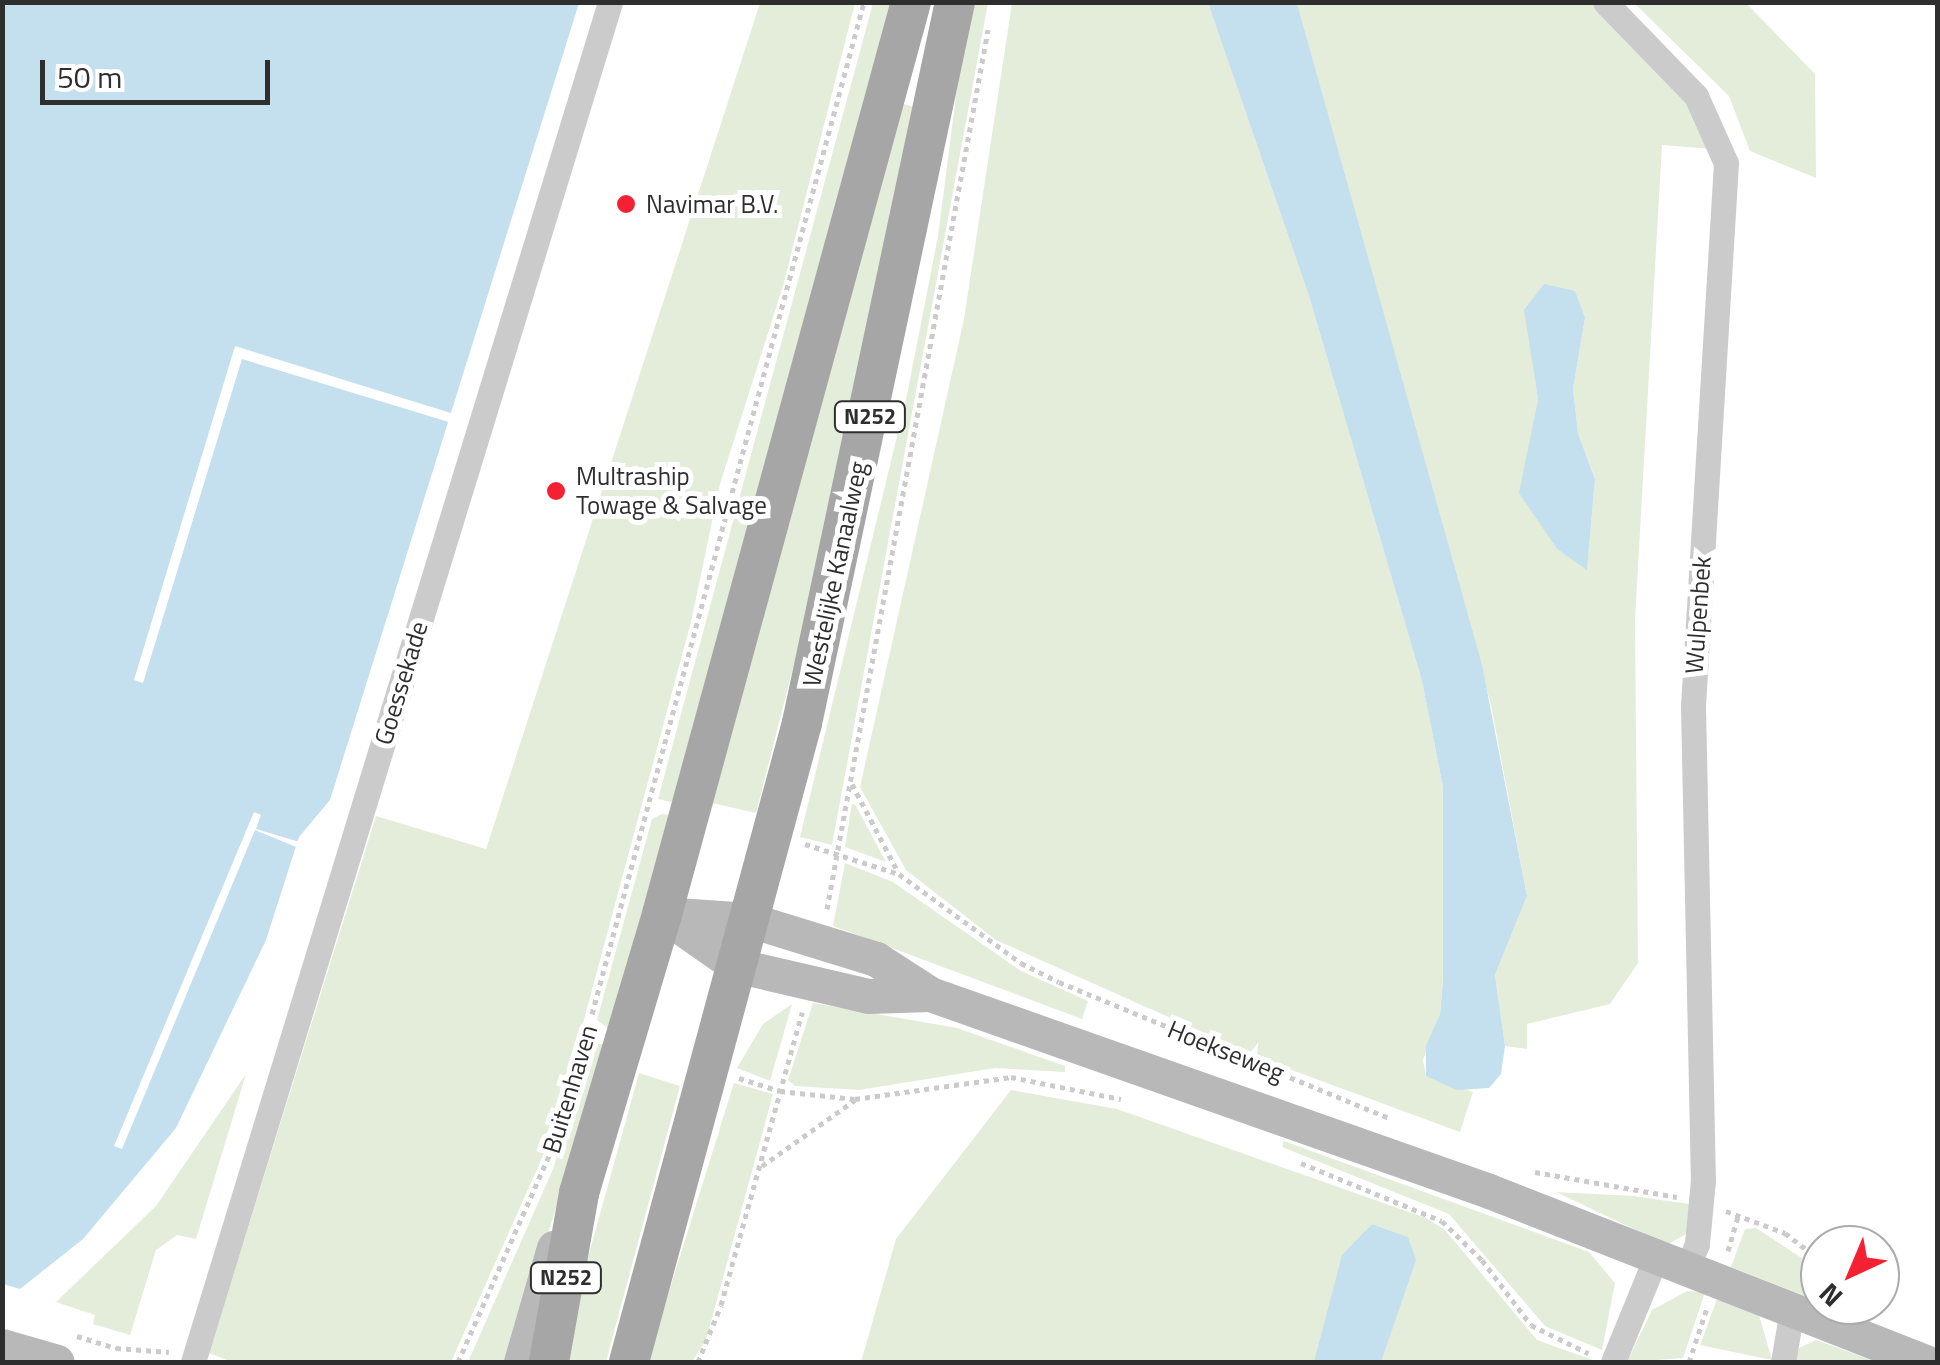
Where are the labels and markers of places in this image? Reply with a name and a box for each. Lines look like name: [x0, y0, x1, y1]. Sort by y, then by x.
place label: Navimar B.V.: [646, 189, 778, 219]
marker: Navimar B.V.: [615, 193, 637, 215]
place label: Multraship Towage & Salvage: [576, 462, 767, 521]
marker: Multraship Towage & Salvage: [545, 480, 567, 502]

